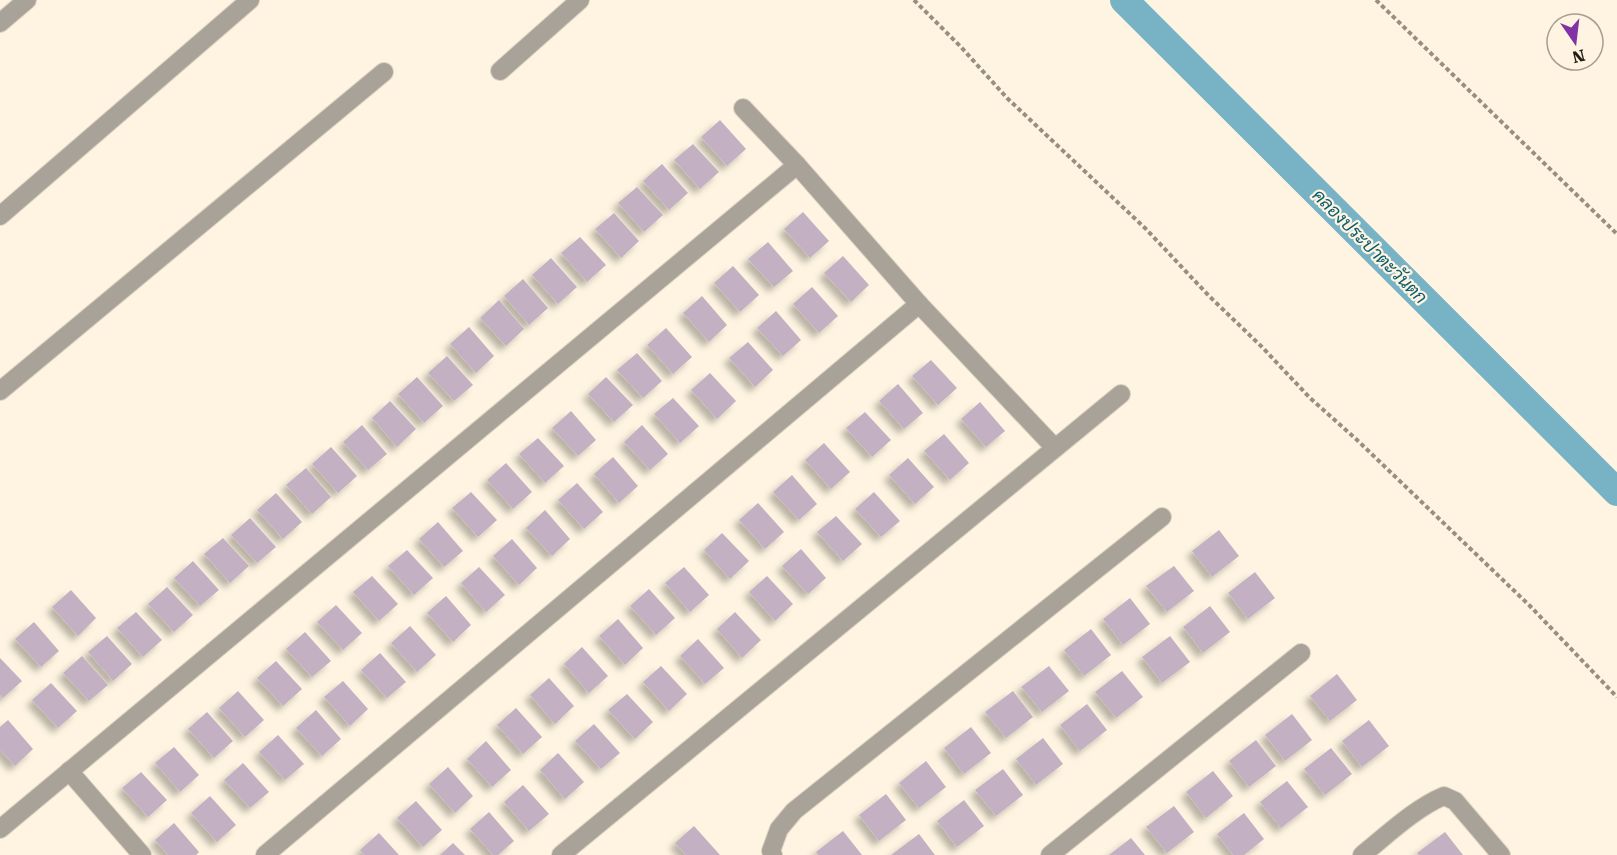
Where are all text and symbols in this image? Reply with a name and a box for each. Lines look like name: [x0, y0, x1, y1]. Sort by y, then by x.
north arrow: [1545, 12, 1605, 72]
text: N: [1570, 45, 1587, 67]
water label: คลองประปาตะวันตก: [1308, 184, 1432, 308]

